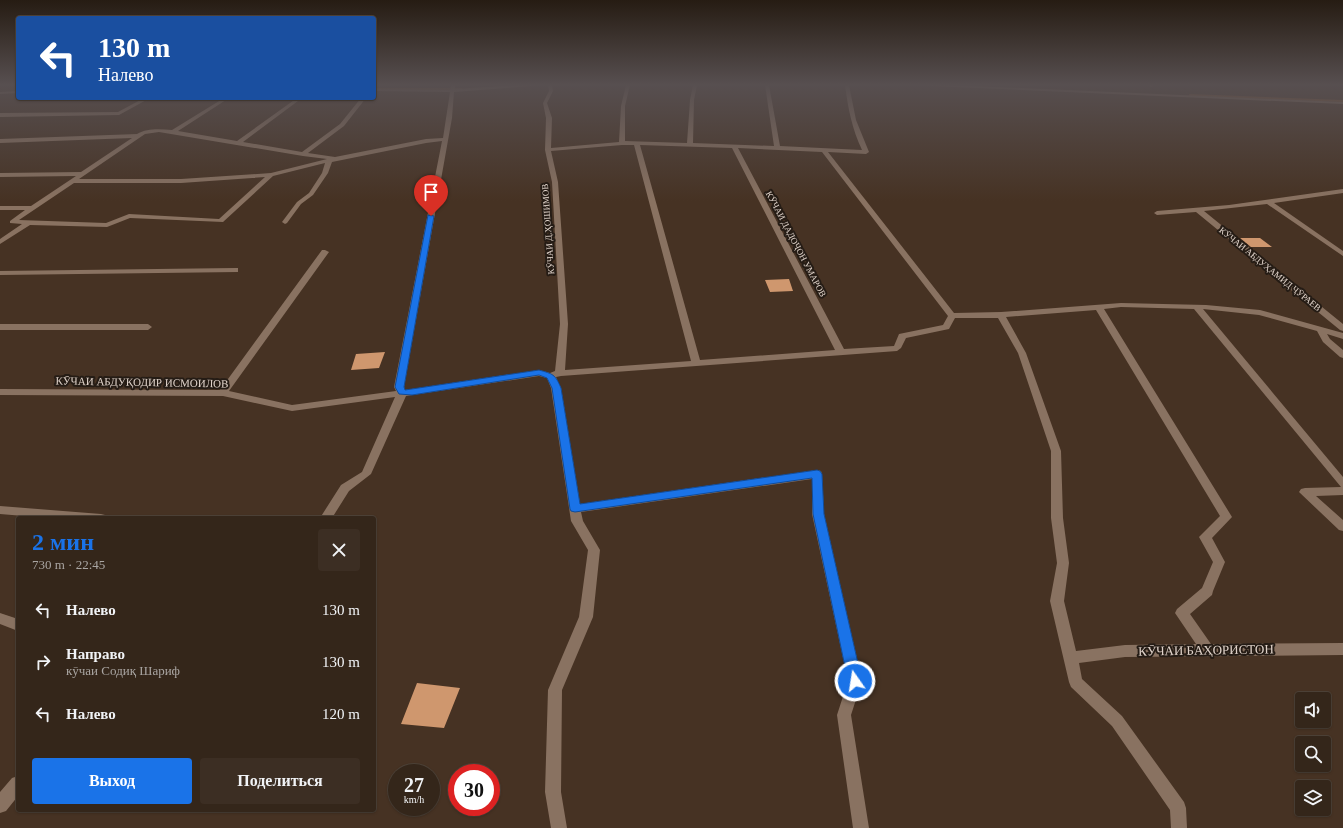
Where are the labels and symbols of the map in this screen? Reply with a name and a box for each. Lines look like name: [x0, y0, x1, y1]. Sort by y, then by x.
pin: [414, 175, 448, 216]
street label: КӮЧАИ Д.ҲОШИМОВ: [540, 183, 556, 275]
street label: КӮЧАИ ДАДОҶОН УМАРОВ: [764, 189, 828, 299]
street label: КӮЧАИ АБДУҲАМИД ҶӮРАЕВ: [1217, 225, 1323, 313]
street label: КӮЧАИ АБДУҚОДИР ИСМОИЛОВ: [55, 374, 229, 390]
street label: КӮЧАИ БАҲОРИСТОН: [1138, 641, 1274, 659]
position arrow: [834, 660, 876, 702]
speed limit sign: 30: [448, 764, 500, 816]

